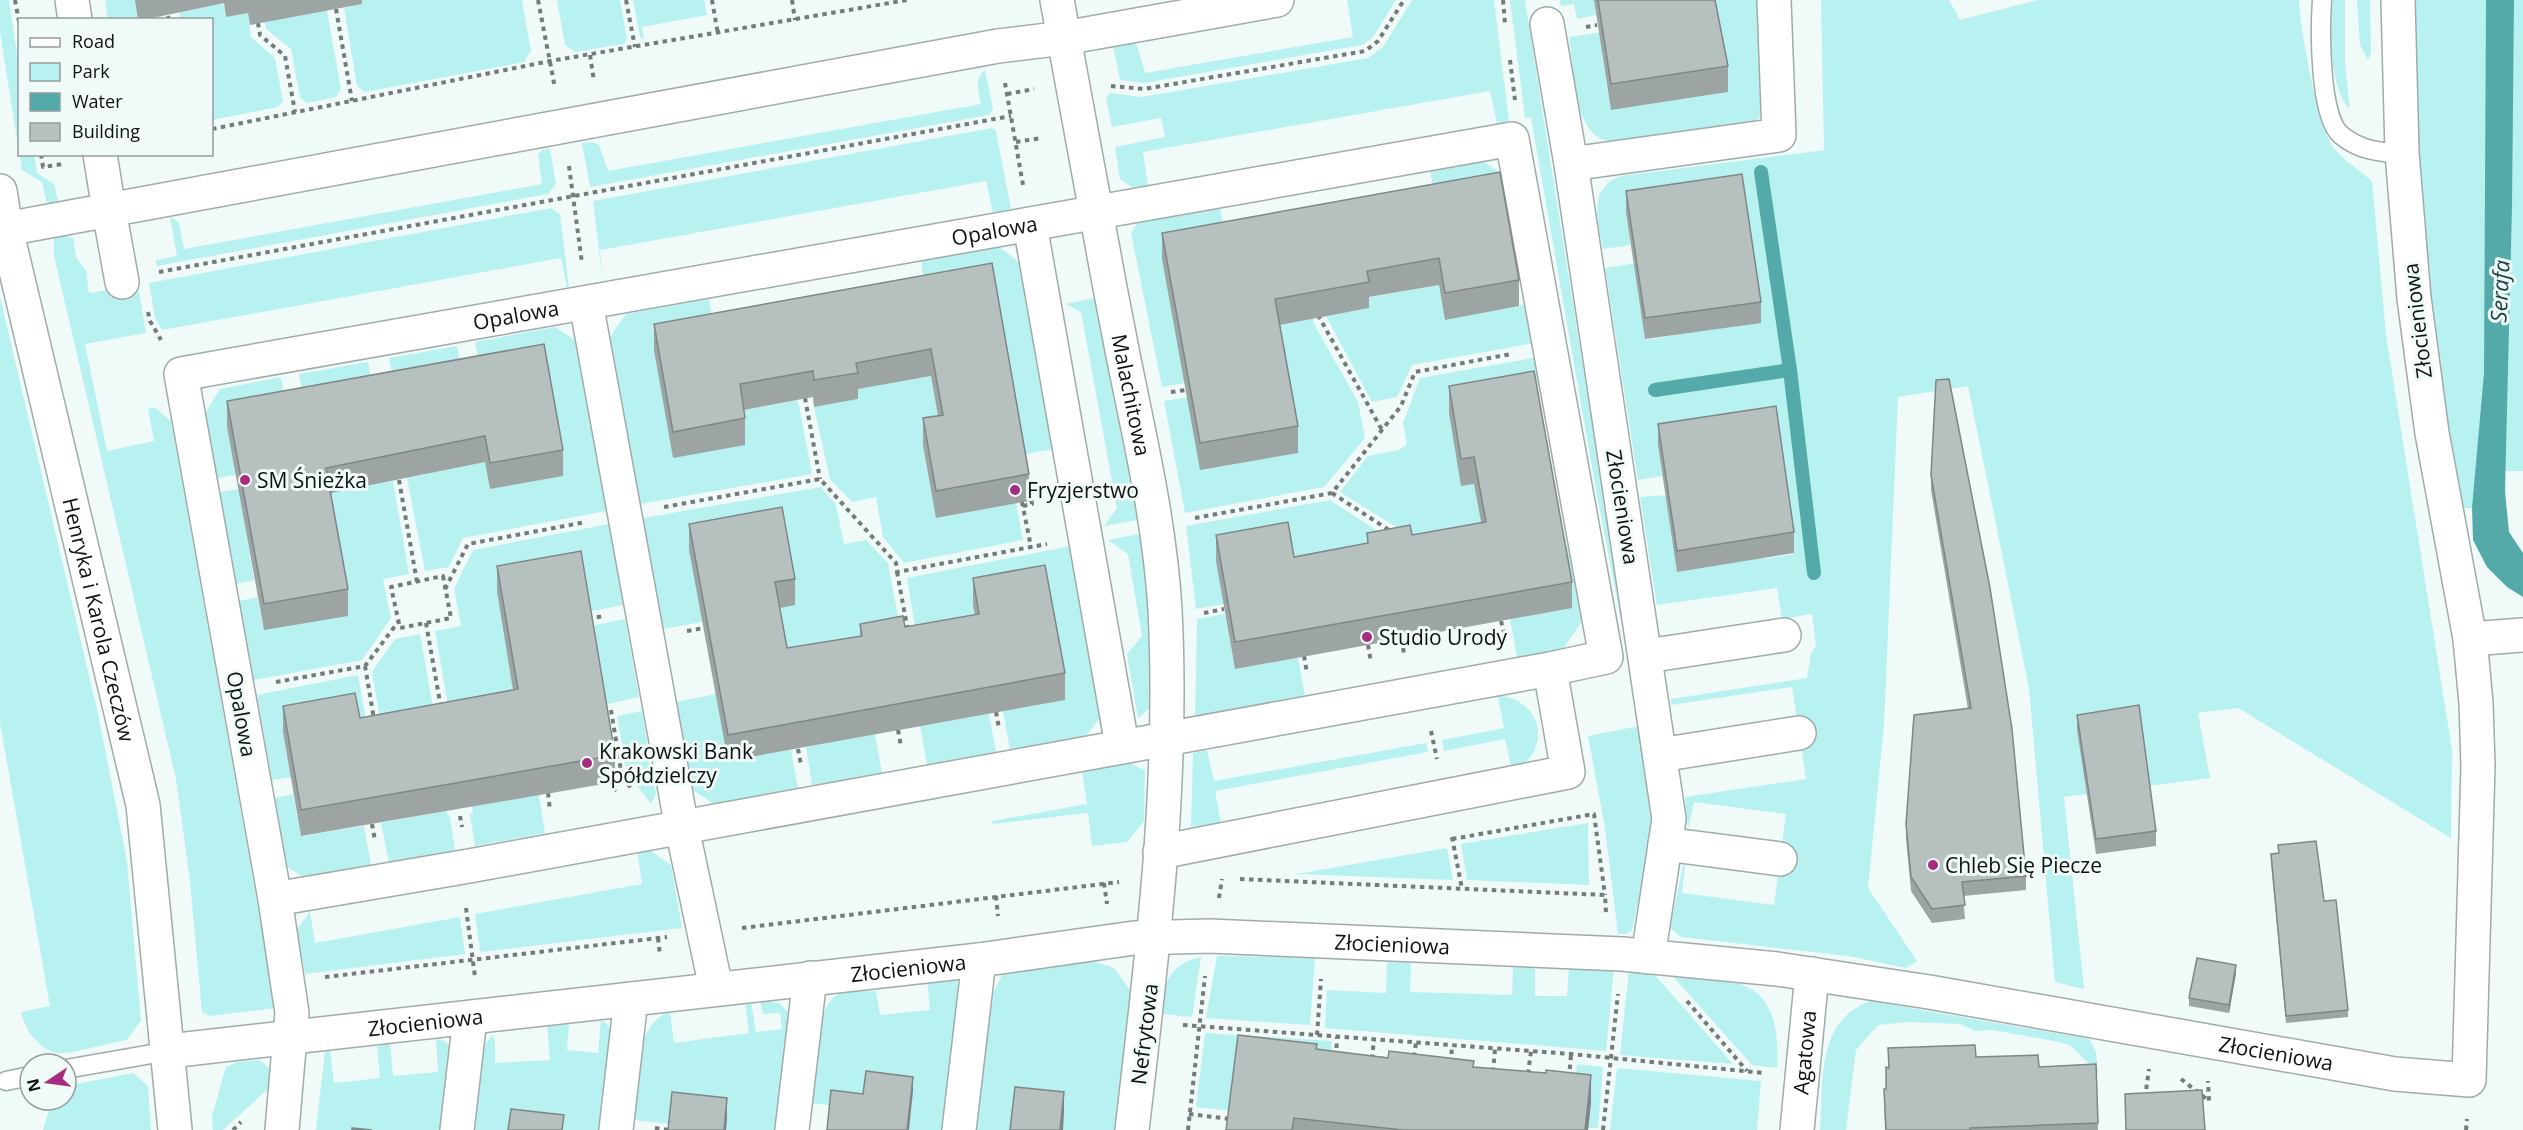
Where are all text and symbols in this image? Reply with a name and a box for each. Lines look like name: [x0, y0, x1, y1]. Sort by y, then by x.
legend: [18, 18, 213, 156]
text: Road: [72, 29, 115, 53]
text: Park: [72, 59, 110, 83]
text: Water: [72, 89, 123, 113]
text: Building: [72, 119, 140, 143]
street label: Opalowa: [949, 209, 1040, 252]
water label: Serafa: [2482, 259, 2516, 323]
street label: Złocieniowa: [2396, 262, 2438, 380]
street label: Opalowa: [471, 294, 561, 336]
street label: Malachitowa: [1105, 332, 1157, 458]
street label: Złocieniowa: [1600, 448, 1646, 566]
place label: SM Śnieżka: [257, 466, 367, 494]
marker: SM Śnieżka: [238, 473, 252, 487]
place label: Fryzjerstwo: [1027, 476, 1139, 504]
marker: Fryzjerstwo: [1008, 483, 1022, 497]
street label: Henryka i Karola Czeczów: [56, 495, 142, 745]
place label: Studio Urody: [1379, 623, 1507, 651]
marker: Studio Urody: [1360, 630, 1374, 644]
street label: Opalowa: [221, 669, 263, 759]
place label: Krakowski Bank Spółdzielczy: [599, 737, 753, 789]
marker: Krakowski Bank Spółdzielczy: [580, 756, 594, 770]
place label: Chleb Się Piecze: [1945, 851, 2102, 879]
marker: Chleb Się Piecze: [1926, 858, 1940, 872]
street label: Złocieniowa: [1334, 927, 1451, 960]
street label: Złocieniowa: [849, 948, 968, 988]
street label: Nefrytowa: [1124, 982, 1164, 1086]
street label: Złocieniowa: [366, 1002, 485, 1043]
street label: Agatowa: [1786, 1009, 1822, 1096]
street label: Złocieniowa: [2217, 1029, 2336, 1077]
north arrow: [18, 1052, 78, 1112]
text: N: [21, 1077, 46, 1094]

